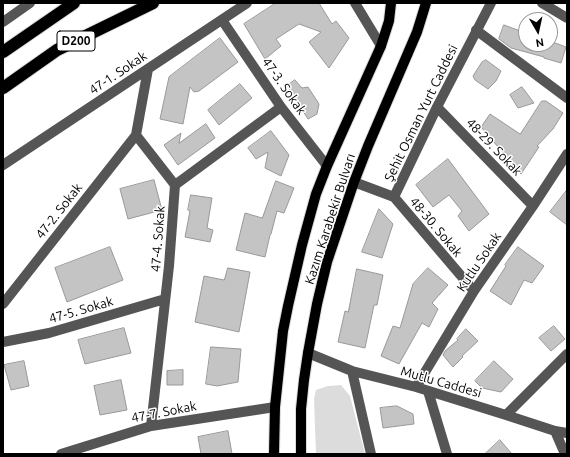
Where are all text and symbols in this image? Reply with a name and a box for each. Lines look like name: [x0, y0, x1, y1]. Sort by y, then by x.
north arrow: [518, 12, 558, 52]
road number: D200: [57, 31, 95, 51]
text: N: [535, 36, 545, 49]
street label: Şehit Osman Yurt Caddesi: [381, 42, 461, 184]
street label: 47-1. Sokak: [86, 48, 150, 98]
street label: 47-3. Sokak: [259, 54, 309, 118]
street label: 48-29. Sokak: [463, 115, 525, 179]
street label: Kazım Karabekir Bulvarı: [301, 152, 359, 286]
street label: 47-2. Sokak: [32, 180, 86, 242]
street label: 48-30. Sokak: [406, 194, 466, 260]
street label: 47-4. Sokak: [148, 205, 168, 273]
street label: Kutlu Sokak: [453, 229, 505, 295]
street label: 47-5. Sokak: [47, 293, 115, 327]
street label: Mutlu Caddesi: [399, 363, 483, 401]
street label: 47-7. Sokak: [130, 398, 198, 426]

